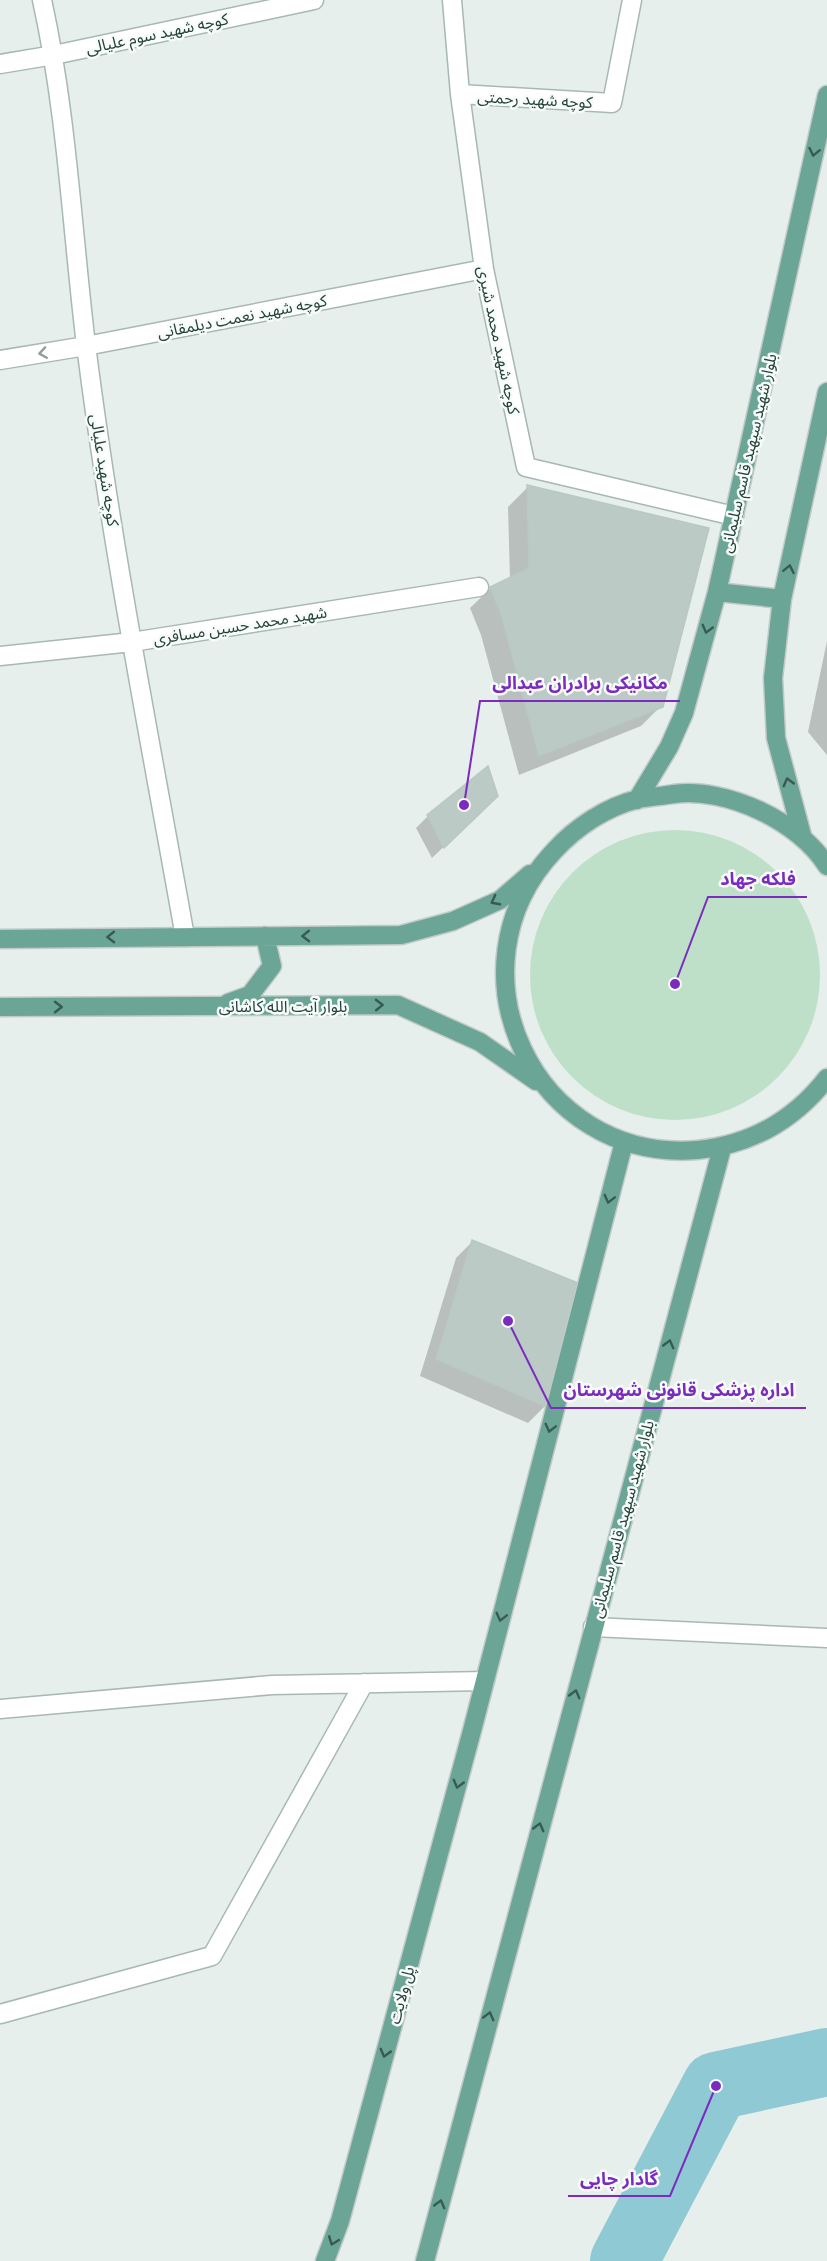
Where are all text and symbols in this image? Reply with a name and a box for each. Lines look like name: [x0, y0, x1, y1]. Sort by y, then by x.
street label: کوچه شهید سوم علیالی: [84, 10, 231, 61]
street label: کوچه شهید رحمتی: [477, 88, 594, 114]
one-way arrow: [809, 146, 822, 156]
street label: کوچه شهید محمد شیری: [472, 264, 523, 417]
street label: کوچه شهید نعمت دیلمقانی: [156, 292, 329, 344]
one-way arrow: [39, 346, 49, 359]
street label: بلوار شهید سپهبد قاسم سلیمانی: [717, 352, 784, 555]
street label: کوچه شهید علیالی: [84, 413, 122, 528]
one-way arrow: [782, 564, 795, 574]
street label: شهید محمد حسین مسافری: [152, 603, 329, 651]
one-way arrow: [701, 623, 714, 633]
callout: مکانیکی برادران عبدالی: [480, 665, 680, 701]
text: مکانیکی برادران عبدالی: [492, 673, 668, 696]
one-way arrow: [782, 777, 795, 787]
callout: فلکه جهاد: [708, 861, 807, 897]
text: فلکه جهاد: [720, 869, 796, 892]
one-way arrow: [490, 894, 501, 905]
one-way arrow: [301, 930, 310, 942]
one-way arrow: [106, 931, 115, 944]
street label: بلوار آیت الله کاشانی: [219, 998, 347, 1018]
one-way arrow: [375, 999, 384, 1012]
one-way arrow: [54, 1001, 63, 1013]
one-way arrow: [604, 1194, 617, 1204]
one-way arrow: [661, 1339, 674, 1349]
callout: اداره پزشکی قانونی شهرستان: [551, 1372, 806, 1408]
text: اداره پزشکی قانونی شهرستان: [564, 1380, 794, 1403]
street label: بلوار شهید سپهبد قاسم سلیمانی: [588, 1419, 661, 1621]
one-way arrow: [545, 1422, 557, 1433]
one-way arrow: [496, 1612, 509, 1622]
one-way arrow: [567, 1689, 580, 1699]
one-way arrow: [453, 1778, 465, 1789]
one-way arrow: [532, 1823, 545, 1833]
street label: پل ولایت: [386, 1964, 420, 2027]
one-way arrow: [482, 2011, 495, 2021]
one-way arrow: [380, 2048, 393, 2058]
callout: گادار چایی: [568, 2160, 670, 2196]
text: گادار چایی: [580, 2169, 659, 2192]
one-way arrow: [432, 2200, 445, 2210]
one-way arrow: [327, 2235, 340, 2245]

